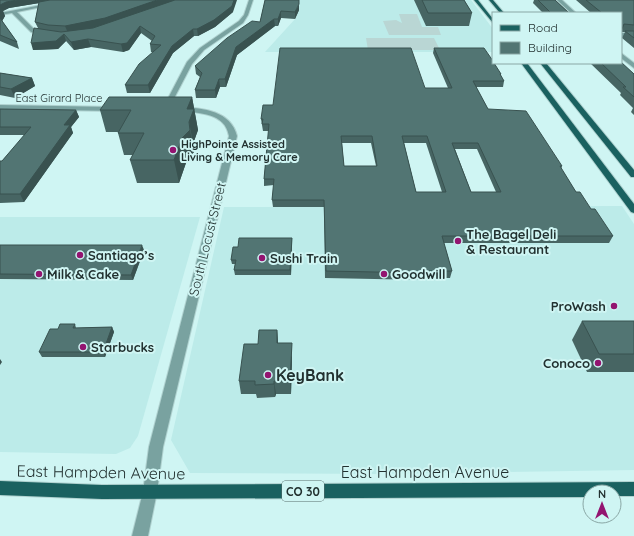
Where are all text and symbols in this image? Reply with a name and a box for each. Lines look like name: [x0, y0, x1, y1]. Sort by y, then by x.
legend: [492, 12, 622, 64]
text: Road: [528, 20, 558, 35]
text: Building: [528, 40, 572, 55]
street label: East Girard Place: [16, 91, 102, 105]
place label: HighPointe Assisted Living & Memory Care: [181, 137, 298, 164]
marker: HighPointe Assisted Living & Memory Care: [168, 145, 178, 155]
street label: South Locust Street: [185, 181, 229, 297]
place label: The Bagel Deli & Restaurant: [466, 226, 556, 257]
marker: The Bagel Deli & Restaurant: [453, 236, 463, 246]
place label: Santiago’s: [88, 247, 154, 263]
marker: Santiago’s: [75, 250, 85, 260]
place label: Sushi Train: [270, 250, 338, 266]
marker: Sushi Train: [257, 253, 267, 263]
place label: Milk & Cake: [47, 266, 120, 282]
place label: Goodwill: [392, 266, 446, 282]
marker: Milk & Cake: [34, 269, 44, 279]
marker: Goodwill: [379, 269, 389, 279]
place label: ProWash: [551, 298, 606, 314]
marker: ProWash: [609, 301, 619, 311]
place label: Starbucks: [91, 339, 154, 355]
marker: Starbucks: [78, 342, 88, 352]
place label: Conoco: [543, 355, 590, 371]
marker: Conoco: [593, 358, 603, 368]
place label: KeyBank: [276, 365, 344, 385]
marker: KeyBank: [263, 370, 273, 380]
street label: East Hampden Avenue: [17, 461, 185, 483]
street label: East Hampden Avenue: [341, 462, 509, 482]
road number: CO 30: [282, 481, 324, 501]
north arrow: [582, 484, 622, 524]
text: N: [598, 487, 606, 501]

